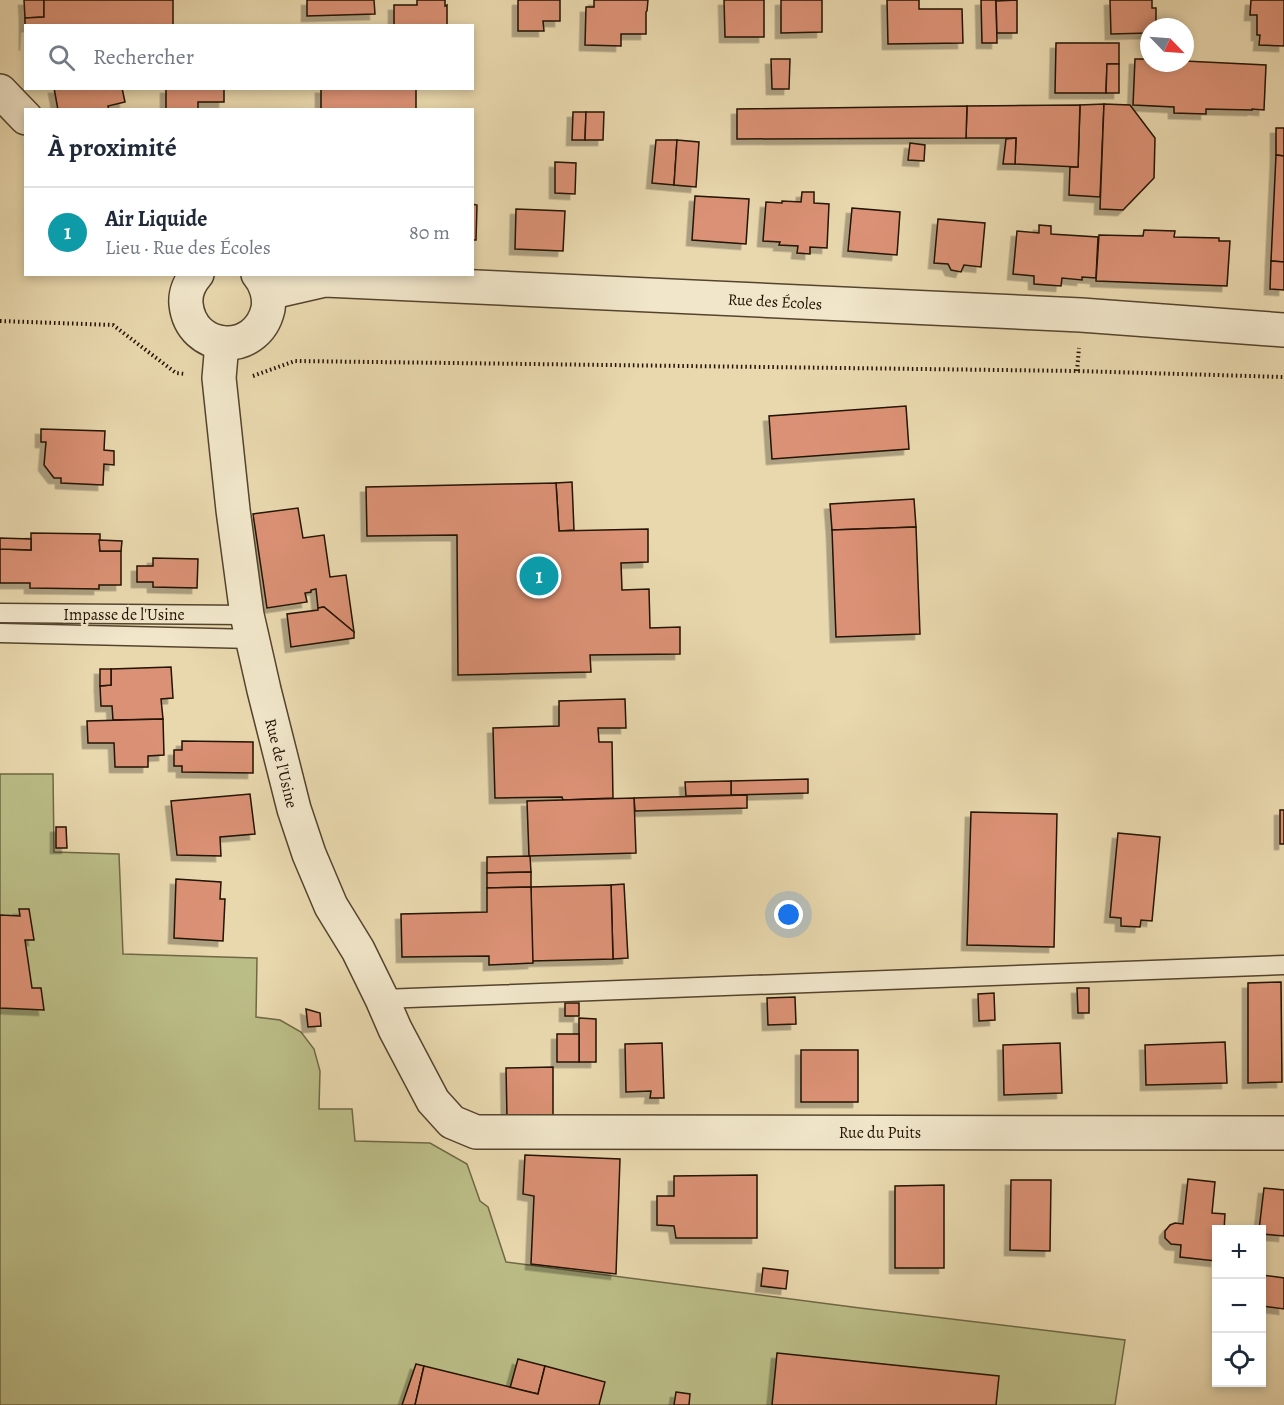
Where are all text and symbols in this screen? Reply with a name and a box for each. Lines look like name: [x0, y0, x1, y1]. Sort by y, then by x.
north arrow: [1140, 18, 1194, 72]
search box: [24, 24, 474, 90]
icon: search: [45, 41, 78, 74]
text: Rechercher: [93, 42, 194, 72]
text: À proximité: [48, 130, 177, 165]
text: Air Liquide: [105, 204, 207, 234]
text: 1: [64, 219, 71, 246]
text: 80 m: [409, 219, 450, 246]
text: Lieu · Rue des Écoles: [105, 234, 271, 261]
street label: Rue des Écoles: [727, 289, 823, 315]
pin: 1: [520, 554, 558, 598]
street label: Impasse de l'Usine: [63, 604, 185, 626]
street label: Rue de l'Usine: [259, 716, 303, 810]
your location: [774, 900, 803, 929]
street label: Rue du Puits: [839, 1122, 921, 1144]
map controls: [1212, 1225, 1266, 1387]
button: +: [1212, 1225, 1266, 1279]
button: −: [1212, 1279, 1266, 1333]
button: locate: [1212, 1333, 1266, 1387]

